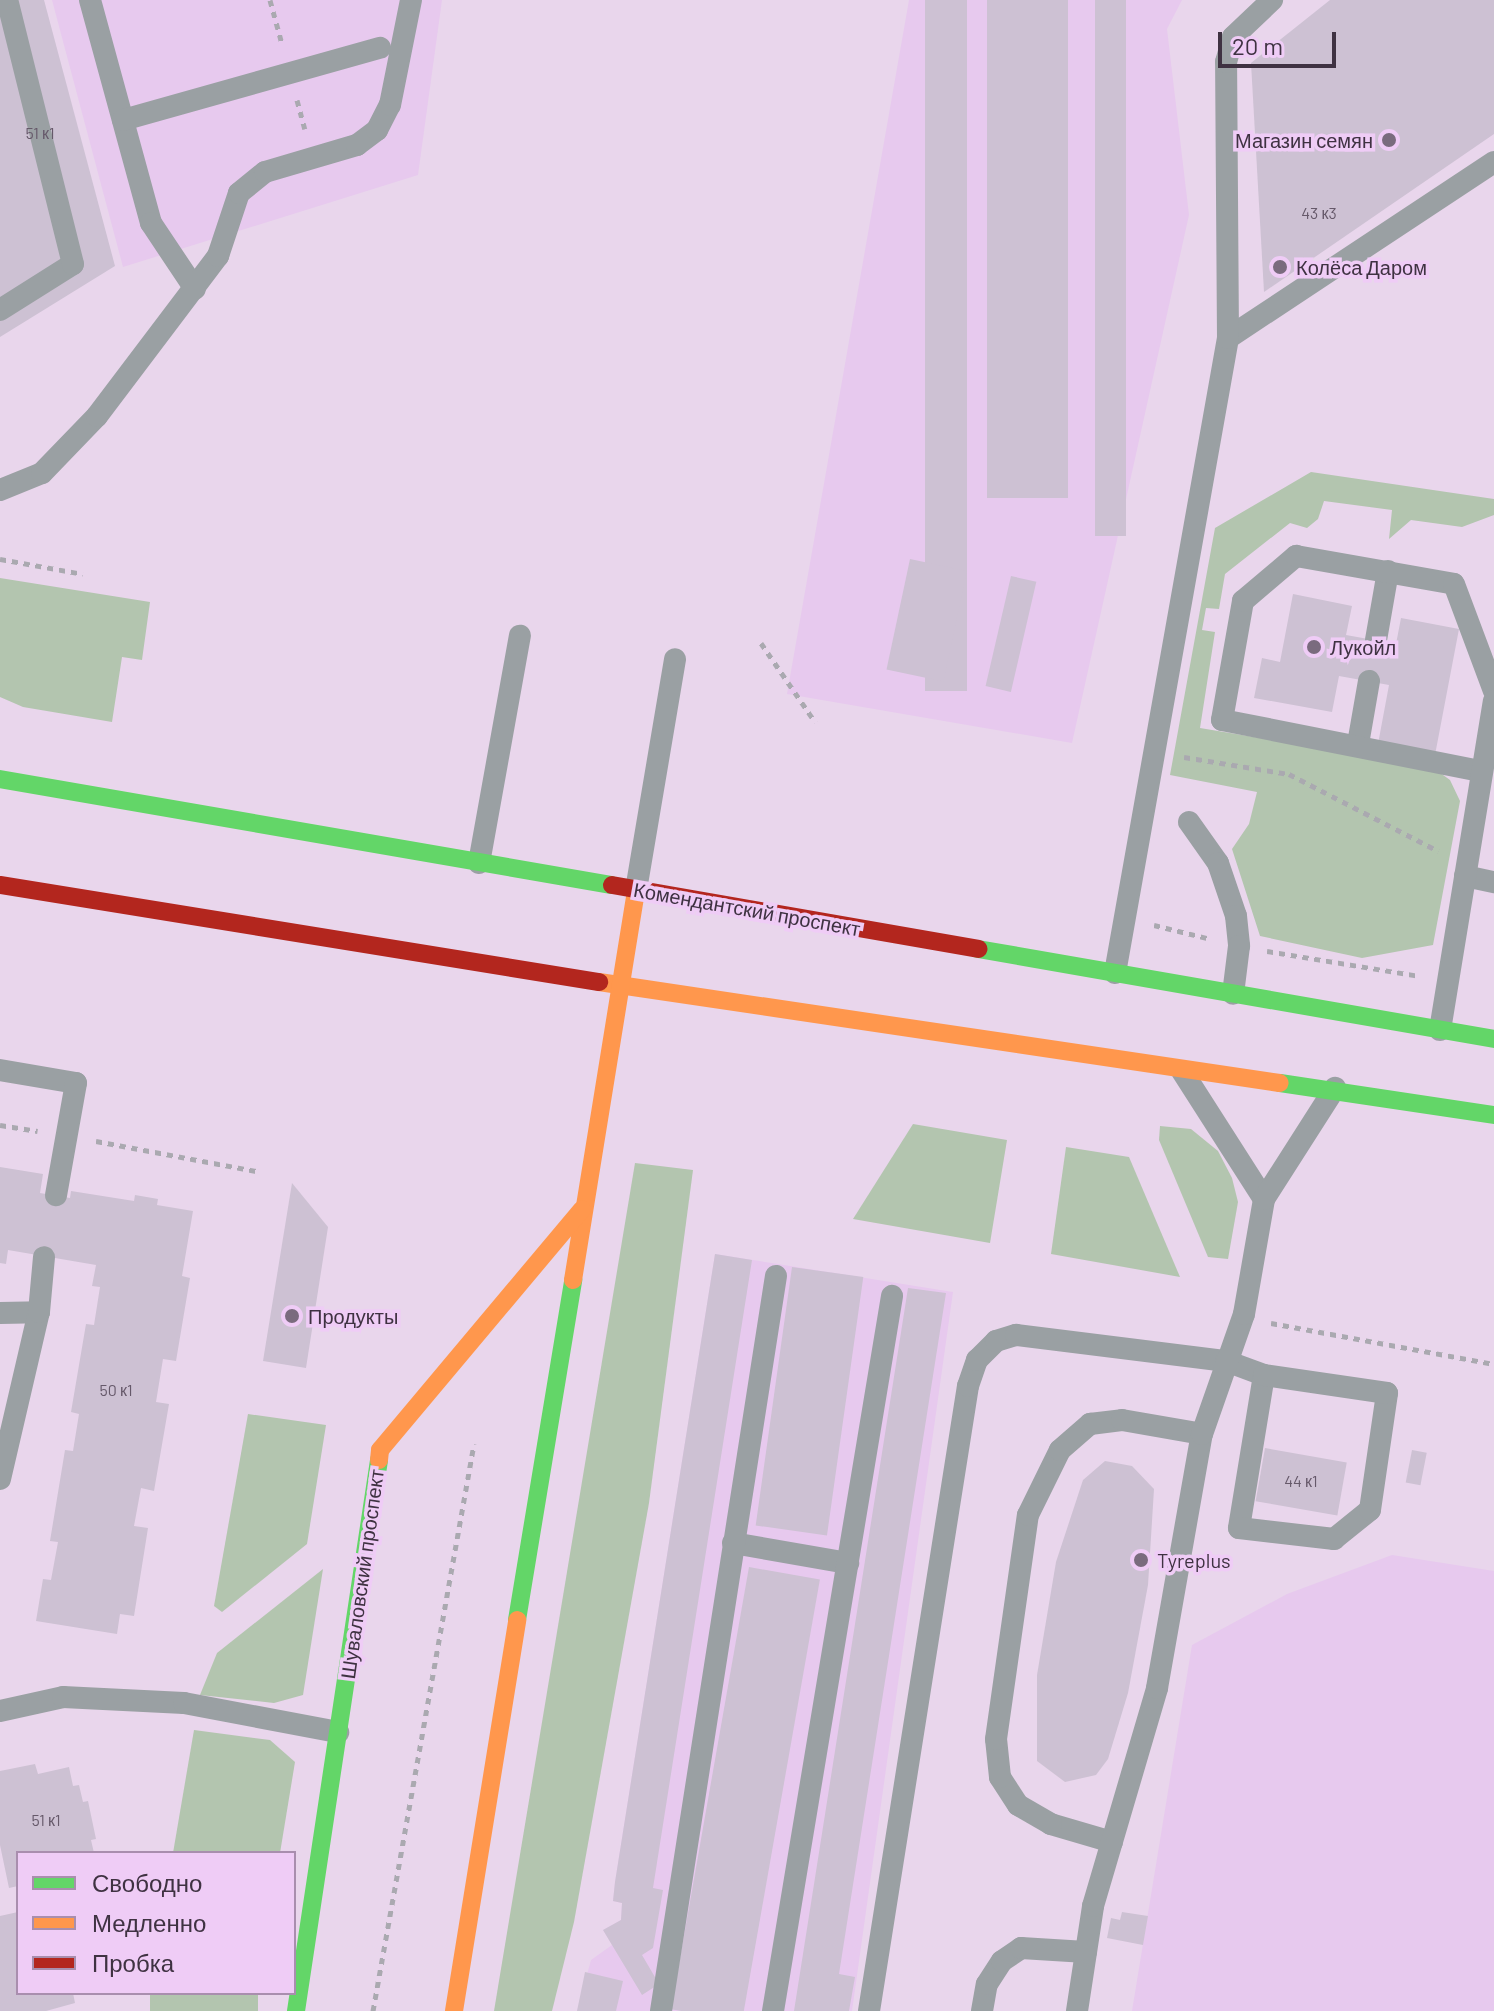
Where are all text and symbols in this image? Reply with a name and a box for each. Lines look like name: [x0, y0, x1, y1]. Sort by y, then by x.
scale bar: [1222, 16, 1340, 66]
text: 20 m: [1232, 31, 1283, 60]
house number: 51 к1: [25, 123, 55, 143]
place label: Магазин семян: [1235, 128, 1373, 152]
marker: Магазин семян: [1380, 131, 1398, 149]
house number: 43 к3: [1301, 203, 1337, 223]
place label: Колёса Даром: [1296, 255, 1427, 279]
marker: Колёса Даром: [1271, 258, 1289, 276]
place label: Лукойл: [1330, 635, 1396, 659]
marker: Лукойл: [1305, 638, 1323, 656]
street label: Комендантский проспект: [632, 877, 862, 941]
place label: Продукты: [308, 1304, 398, 1328]
marker: Продукты: [283, 1307, 301, 1325]
house number: 50 к1: [99, 1380, 133, 1400]
street label: Шуваловский проспект: [335, 1468, 389, 1680]
house number: 44 к1: [1284, 1471, 1318, 1491]
place label: Tyreplus: [1157, 1548, 1231, 1572]
marker: Tyreplus: [1132, 1551, 1150, 1569]
house number: 51 к1: [31, 1810, 61, 1830]
legend: [16, 1851, 296, 1995]
text: Свободно: [92, 1868, 202, 1897]
text: Медленно: [92, 1908, 206, 1937]
text: Пробка: [92, 1948, 174, 1977]

